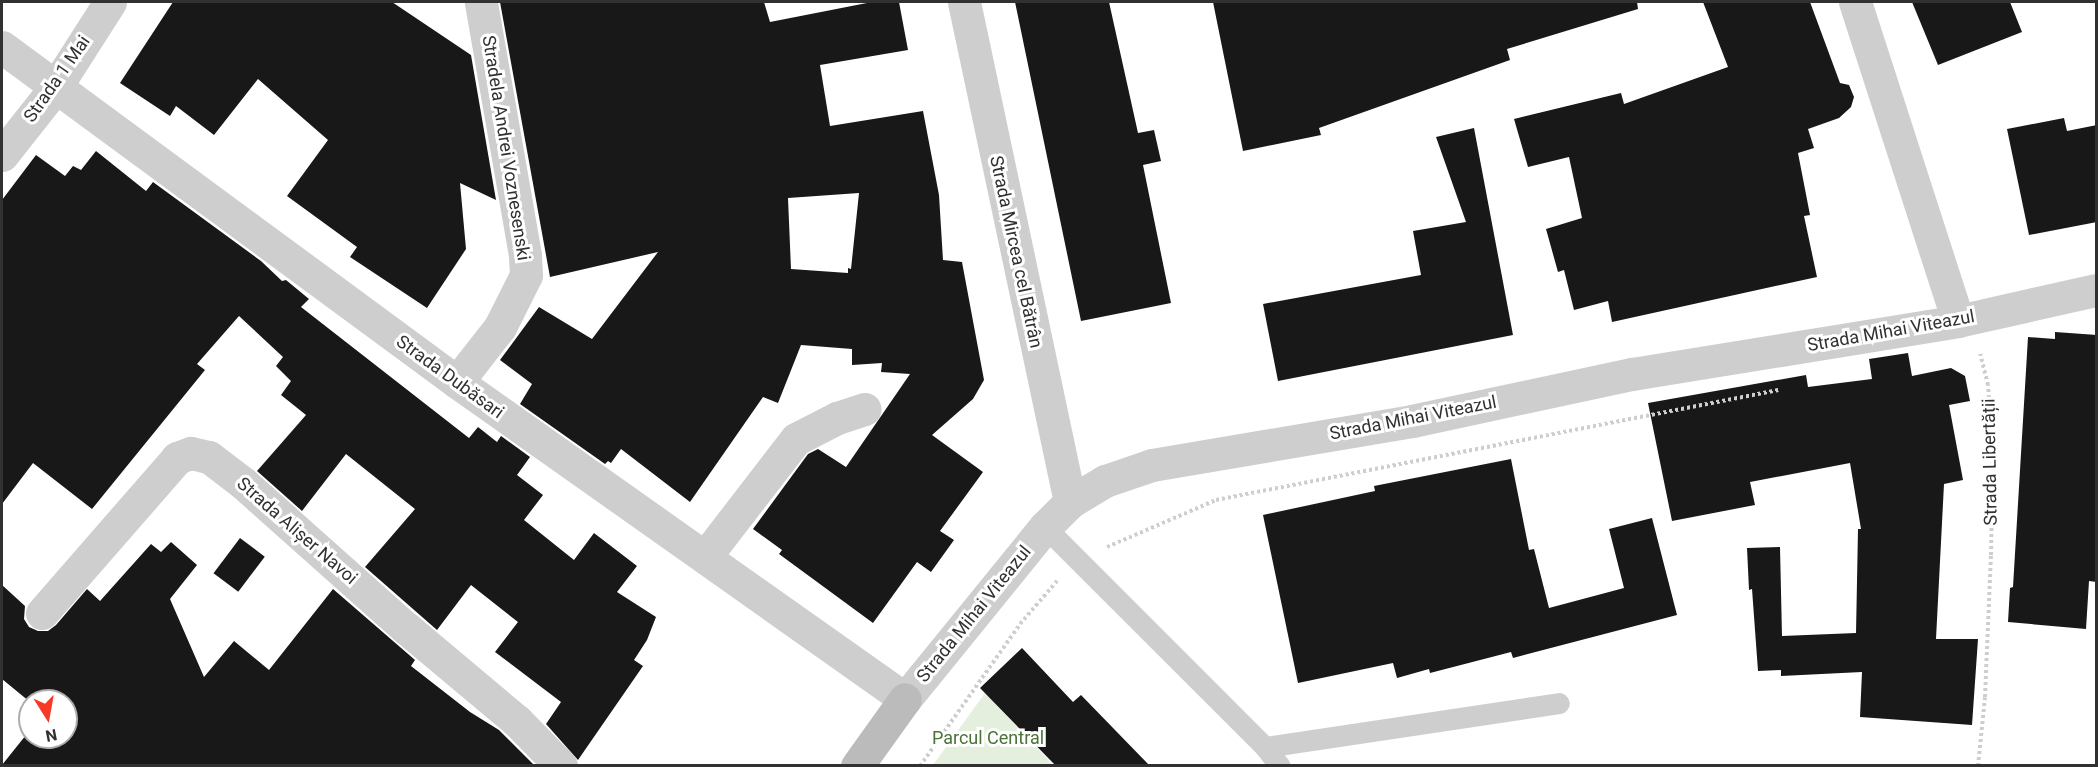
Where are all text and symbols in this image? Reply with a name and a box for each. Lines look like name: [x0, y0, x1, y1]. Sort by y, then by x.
street label: Strada 1 Mai: [19, 31, 95, 127]
street label: Stradela Andrei Voznesenski: [478, 34, 534, 262]
street label: Strada Mircea cel Bătrân: [985, 154, 1047, 350]
street label: Strada Mihai Viteazul: [1806, 306, 1976, 356]
street label: Strada Dubăsari: [392, 331, 508, 423]
street label: Strada Mihai Viteazul: [1328, 391, 1498, 445]
street label: Strada Libertății: [1978, 398, 2002, 526]
street label: Strada Alișer Navoi: [233, 473, 361, 589]
street label: Strada Mihai Viteazul: [912, 541, 1036, 687]
north arrow: [18, 689, 78, 749]
text: N: [44, 725, 59, 746]
park label: Parcul Central: [932, 727, 1044, 749]

